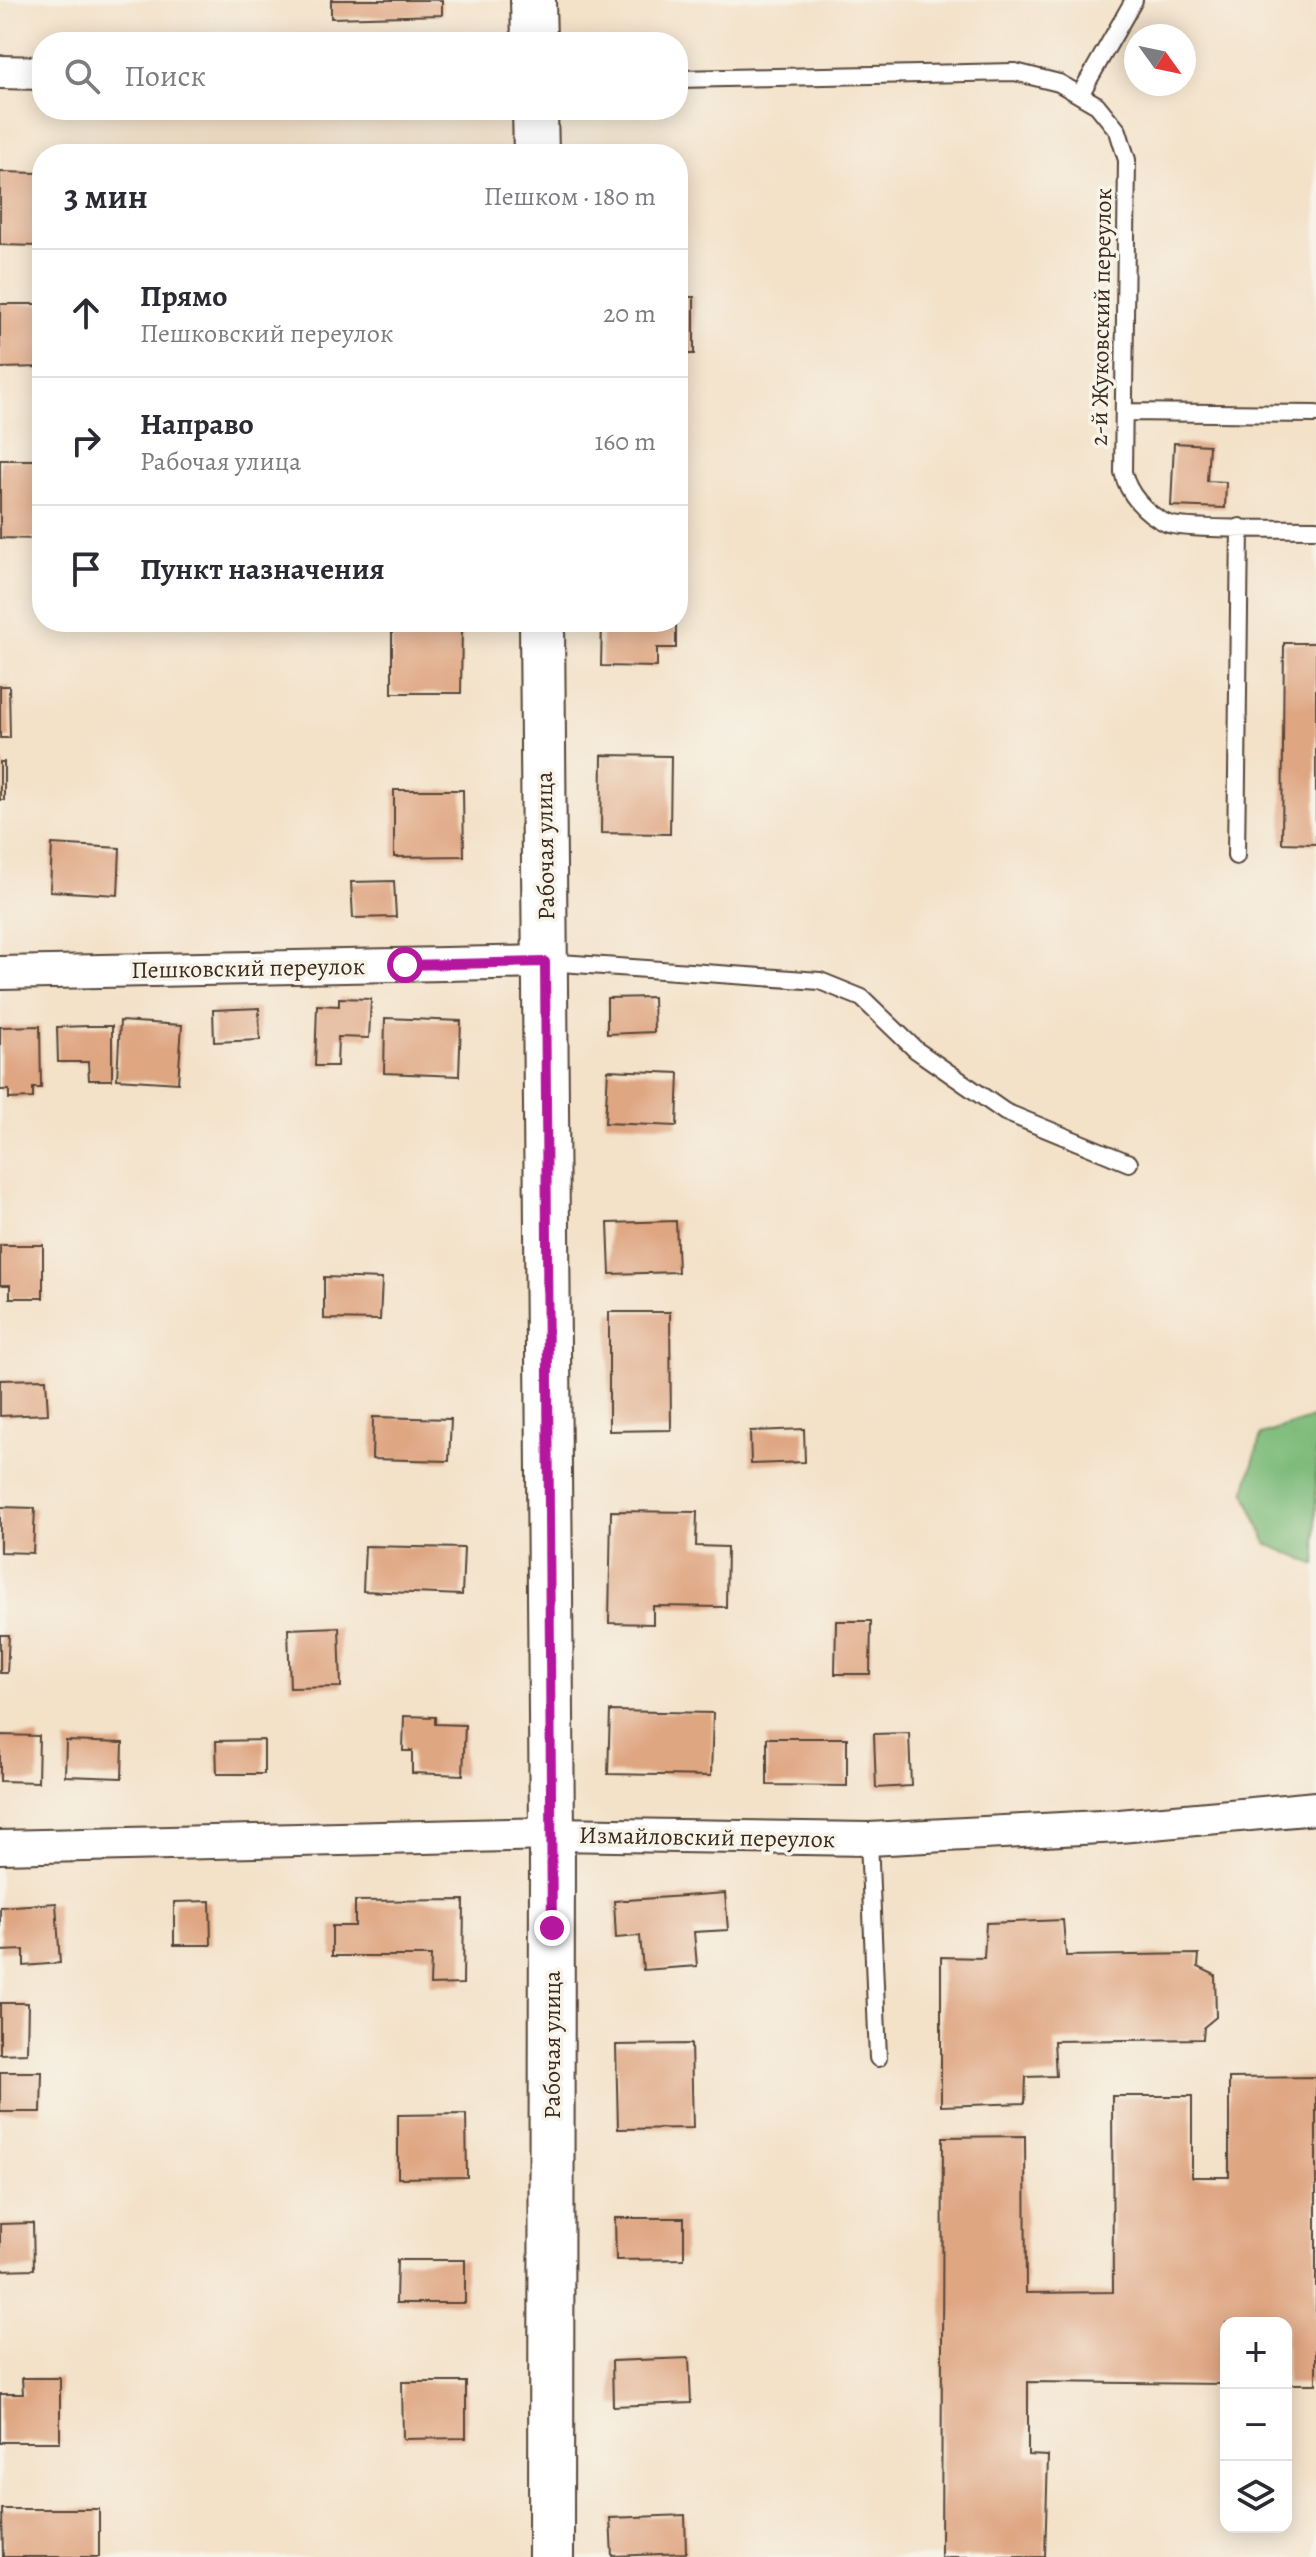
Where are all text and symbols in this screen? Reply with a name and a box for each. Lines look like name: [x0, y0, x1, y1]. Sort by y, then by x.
north arrow: [1124, 24, 1196, 96]
search box: [32, 32, 688, 120]
icon: search: [60, 54, 104, 98]
text: Поиск: [124, 56, 206, 96]
text: 3 мин: [64, 173, 148, 220]
text: Пешком · 180 m: [484, 179, 656, 214]
street label: 2-й Жуковский переулок: [1083, 188, 1119, 446]
text: Прямо: [140, 276, 227, 316]
icon: ahead: [64, 291, 108, 335]
text: 20 m: [603, 296, 656, 331]
text: Пешковский переулок: [140, 316, 393, 351]
text: Направо: [140, 404, 254, 444]
icon: right: [64, 419, 108, 463]
text: 160 m: [594, 424, 656, 459]
text: Рабочая улица: [140, 444, 301, 479]
icon: arrive: [64, 547, 108, 591]
text: Пункт назначения: [140, 549, 385, 589]
street label: Рабочая улица: [528, 771, 562, 921]
route start: [387, 947, 423, 983]
street label: Пешковский переулок: [131, 950, 365, 986]
street label: Измайловский переулок: [579, 1819, 835, 1855]
route end: [534, 1910, 570, 1946]
street label: Рабочая улица: [536, 1971, 568, 2119]
map controls: [1220, 2317, 1292, 2533]
button: +: [1220, 2317, 1292, 2389]
button: −: [1220, 2389, 1292, 2461]
button: layers: [1220, 2461, 1292, 2533]

